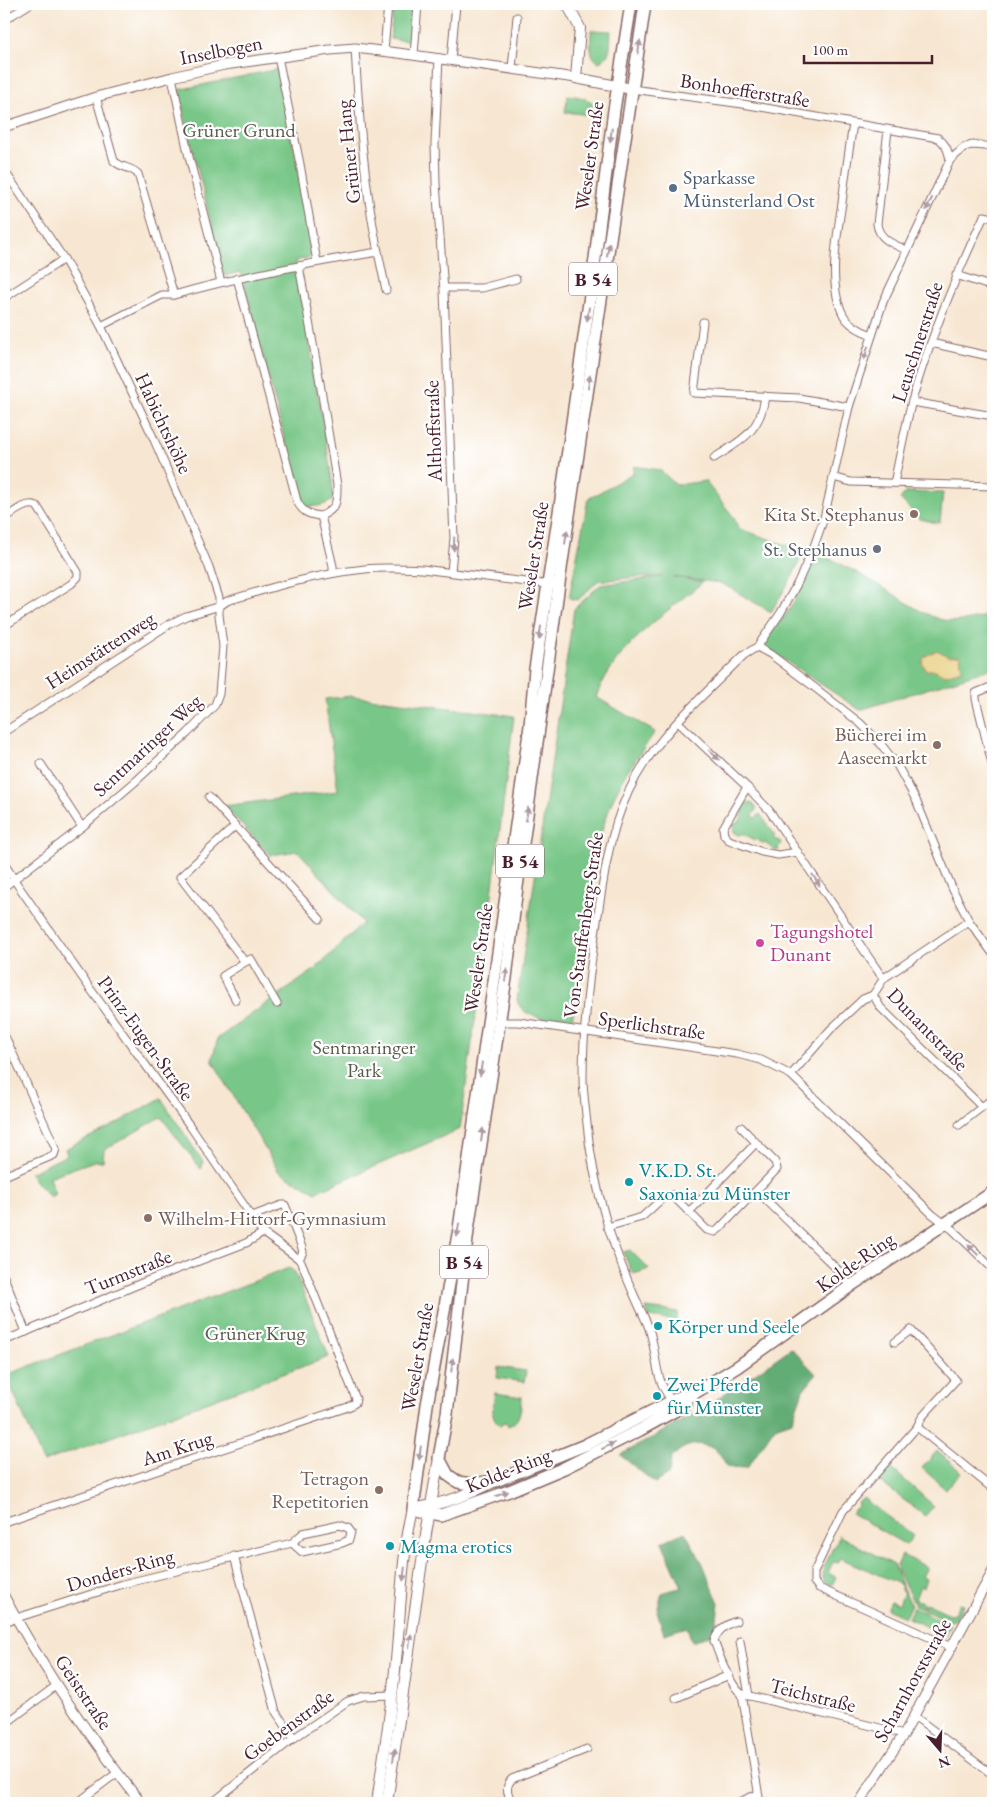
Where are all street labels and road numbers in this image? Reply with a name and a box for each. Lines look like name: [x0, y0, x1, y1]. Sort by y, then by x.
street label: Inselbogen: [177, 29, 265, 71]
street label: Bonhoefferstraße: [678, 67, 812, 113]
street label: Grüner Hang: [330, 98, 366, 205]
street label: Weseler Straße: [568, 100, 610, 212]
road number: B 54: [569, 262, 617, 296]
street label: Leuschnerstraße: [885, 278, 949, 406]
street label: Habichtshöhe: [129, 368, 199, 478]
street label: Althoffstraße: [418, 379, 448, 483]
street label: Weseler Straße: [512, 500, 554, 612]
street label: Heimstättenweg: [40, 605, 160, 695]
street label: Sentmaringer Weg: [87, 688, 207, 802]
street label: Von-Stauffenberg-Straße: [557, 830, 609, 1020]
road number: B 54: [496, 844, 544, 878]
street label: Weseler Straße: [457, 902, 499, 1014]
street label: Prinz-Eugen-Straße: [92, 970, 200, 1106]
street label: Dunantstraße: [882, 982, 974, 1076]
street label: Sperlichstraße: [597, 1005, 707, 1045]
street label: Kolde-Ring: [811, 1225, 899, 1298]
street label: Turmstraße: [81, 1243, 175, 1301]
road number: B 54: [440, 1246, 488, 1278]
street label: Weseler Straße: [395, 1300, 439, 1413]
street label: Am Krug: [137, 1424, 216, 1472]
street label: Kolde-Ring: [461, 1441, 555, 1499]
street label: Donders-Ring: [63, 1542, 177, 1598]
street label: Scharnhorststraße: [867, 1613, 957, 1747]
street label: Geiststraße: [49, 1649, 119, 1735]
street label: Teichstraße: [767, 1672, 859, 1718]
street label: Goebenstraße: [237, 1683, 339, 1767]

